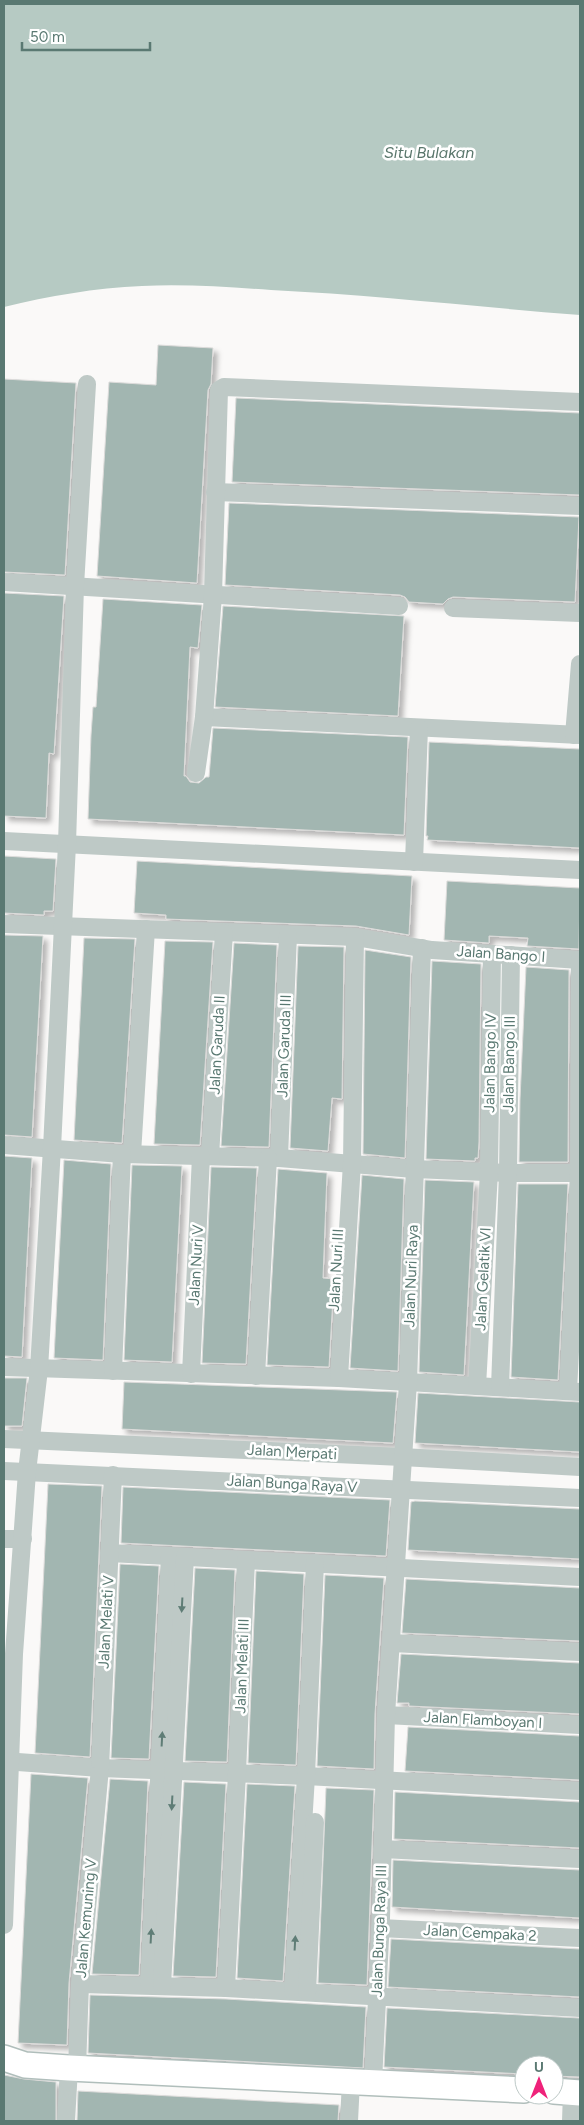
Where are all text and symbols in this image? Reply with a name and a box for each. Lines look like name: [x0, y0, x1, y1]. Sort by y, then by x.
scale bar: [22, 20, 150, 52]
text: 50 m: [30, 28, 65, 46]
water label: Situ Bulakan: [384, 143, 474, 162]
street label: Jalan Bango I: [456, 942, 546, 966]
street label: Jalan Garuda III: [273, 994, 295, 1098]
street label: Jalan Garuda II: [205, 995, 229, 1095]
street label: Jalan Bango IV: [480, 1013, 500, 1113]
street label: Jalan Bango III: [499, 1015, 519, 1113]
street label: Jalan Nuri V: [185, 1223, 207, 1306]
street label: Jalan Nuri Raya: [400, 1224, 422, 1328]
street label: Jalan Gelatik VI: [471, 1227, 495, 1331]
street label: Jalan Nuri III: [325, 1228, 347, 1312]
street label: Jalan Merpati: [247, 1441, 337, 1463]
street label: Jalan Bunga Raya V: [226, 1472, 358, 1496]
street label: Jalan Melati V: [95, 1574, 117, 1669]
one-way arrow: [178, 1598, 186, 1614]
street label: Jalan Melati III: [231, 1618, 253, 1714]
street label: Jalan Flamboyan I: [423, 1708, 543, 1732]
one-way arrow: [158, 1731, 166, 1747]
one-way arrow: [168, 1795, 176, 1811]
street label: Jalan Kemuning V: [72, 1857, 100, 1979]
street label: Jalan Bunga Raya III: [368, 1864, 390, 1998]
street label: Jalan Cempaka 2: [423, 1921, 537, 1945]
one-way arrow: [148, 1928, 156, 1944]
one-way arrow: [292, 1935, 300, 1951]
north arrow: [514, 2055, 564, 2105]
text: U: [534, 2059, 544, 2076]

